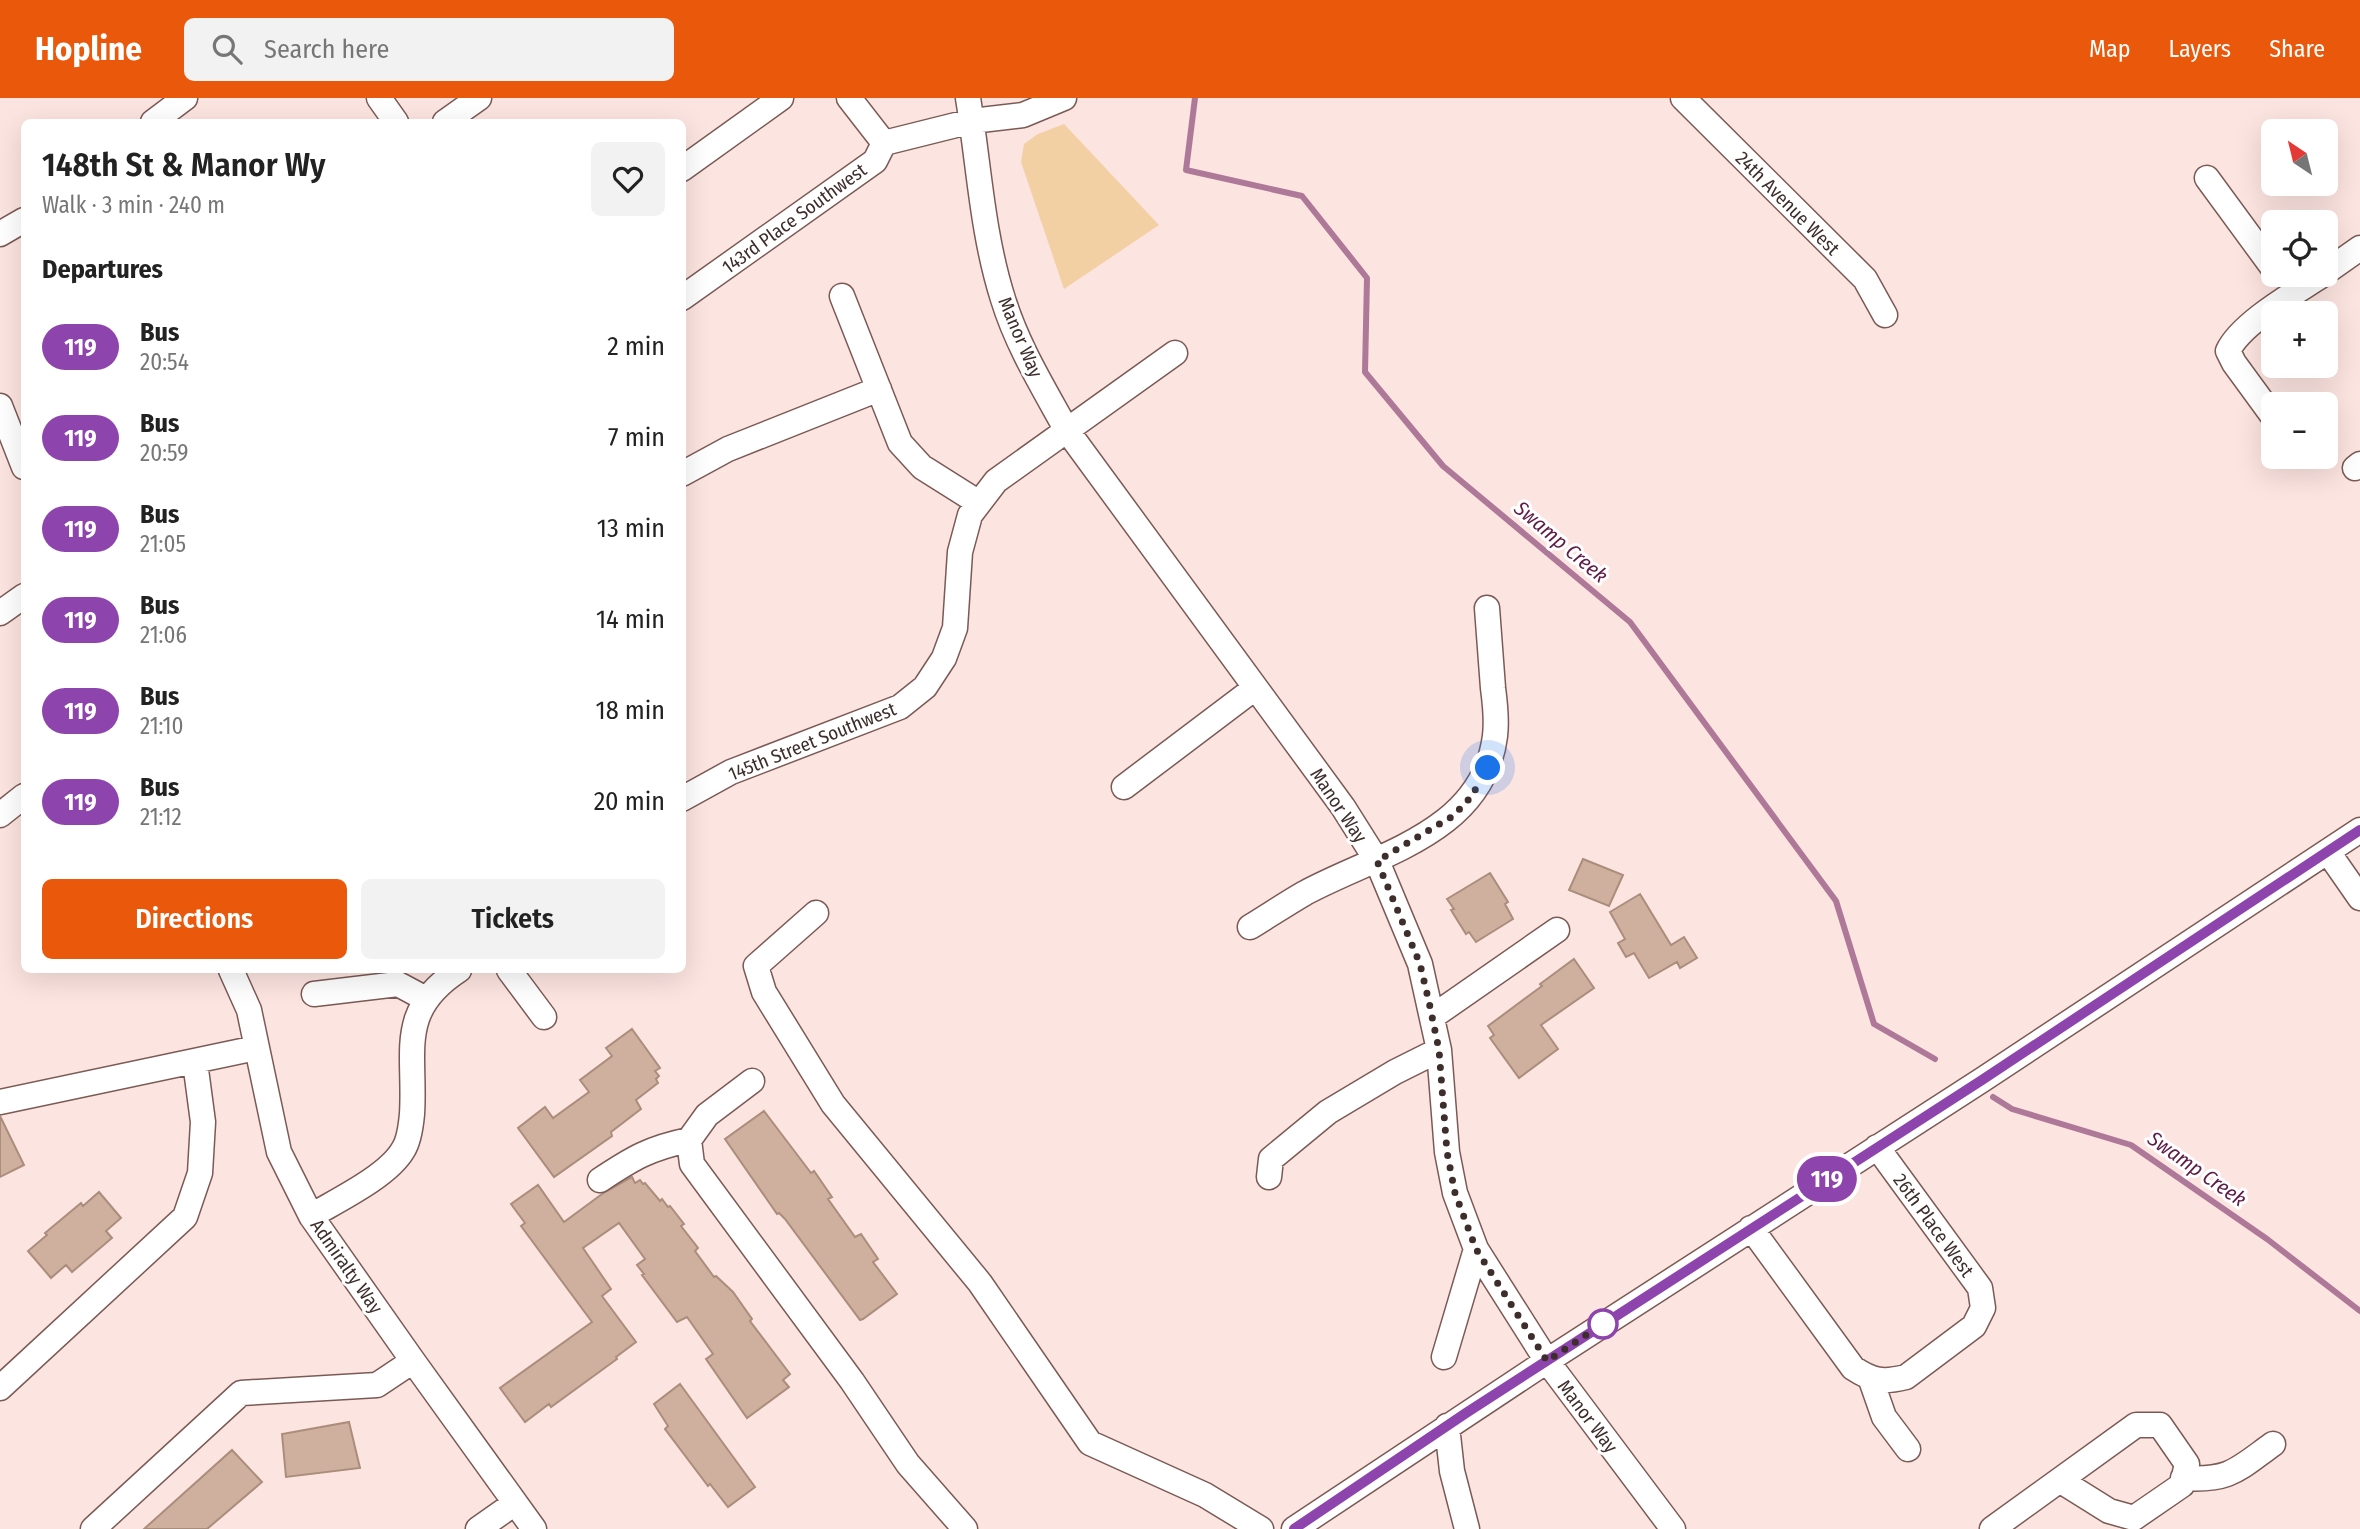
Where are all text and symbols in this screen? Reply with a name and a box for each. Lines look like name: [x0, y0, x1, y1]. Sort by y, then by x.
search box: [184, 18, 674, 81]
text: Hopline: [35, 29, 142, 69]
icon: search: [208, 30, 246, 68]
text: Search here: [264, 34, 389, 65]
text: Map: [2089, 35, 2131, 63]
text: Layers: [2169, 35, 2231, 63]
text: Share: [2269, 35, 2325, 63]
north arrow: [2261, 119, 2338, 196]
map controls: [2261, 119, 2338, 469]
button: heart: [591, 142, 665, 216]
text: 148th St & Manor Wy: [42, 145, 326, 185]
street label: 24th Avenue West: [1731, 147, 1845, 261]
street label: 143rd Place Southwest: [718, 158, 872, 279]
text: Walk · 3 min · 240 m: [42, 191, 225, 219]
button: locate: [2261, 210, 2338, 287]
text: Departures: [42, 254, 163, 285]
street label: Manor Way: [993, 294, 1048, 381]
button: +: [2261, 301, 2338, 378]
text: Bus: [140, 317, 179, 348]
text: 2 min: [607, 331, 665, 362]
text: 119: [64, 333, 97, 361]
text: 20:54: [140, 348, 189, 376]
button: −: [2261, 392, 2338, 469]
text: Bus: [140, 408, 179, 439]
text: 7 min: [608, 422, 665, 453]
text: 119: [64, 424, 97, 452]
text: 20:59: [140, 439, 188, 467]
water label: Swamp Creek: [1508, 495, 1613, 589]
text: Bus: [140, 499, 179, 530]
text: 13 min: [597, 513, 665, 544]
text: 119: [64, 515, 97, 543]
text: 21:05: [140, 530, 186, 558]
text: Bus: [140, 590, 179, 621]
text: 14 min: [596, 604, 665, 635]
text: 119: [64, 606, 97, 634]
text: 21:06: [140, 621, 187, 649]
text: Bus: [140, 681, 179, 712]
text: 18 min: [596, 695, 665, 726]
text: 119: [64, 697, 97, 725]
street label: 145th Street Southwest: [725, 697, 900, 786]
text: 21:10: [140, 712, 184, 740]
your location: [1470, 750, 1505, 785]
street label: Manor Way: [1305, 764, 1372, 847]
text: Bus: [140, 772, 179, 803]
text: 20 min: [594, 786, 665, 817]
text: 119: [64, 788, 97, 816]
text: 21:12: [140, 803, 182, 831]
button: Directions: [42, 879, 347, 959]
button: Tickets: [361, 879, 665, 959]
water label: Swamp Creek: [2142, 1125, 2251, 1212]
line badge: 119: [1787, 1156, 1867, 1202]
text: 119: [1811, 1165, 1843, 1193]
street label: 26th Place West: [1888, 1169, 1979, 1282]
street label: Admiralty Way: [306, 1215, 388, 1318]
unlabelled marker: [1588, 1309, 1618, 1339]
street label: Manor Way: [1553, 1375, 1623, 1458]

